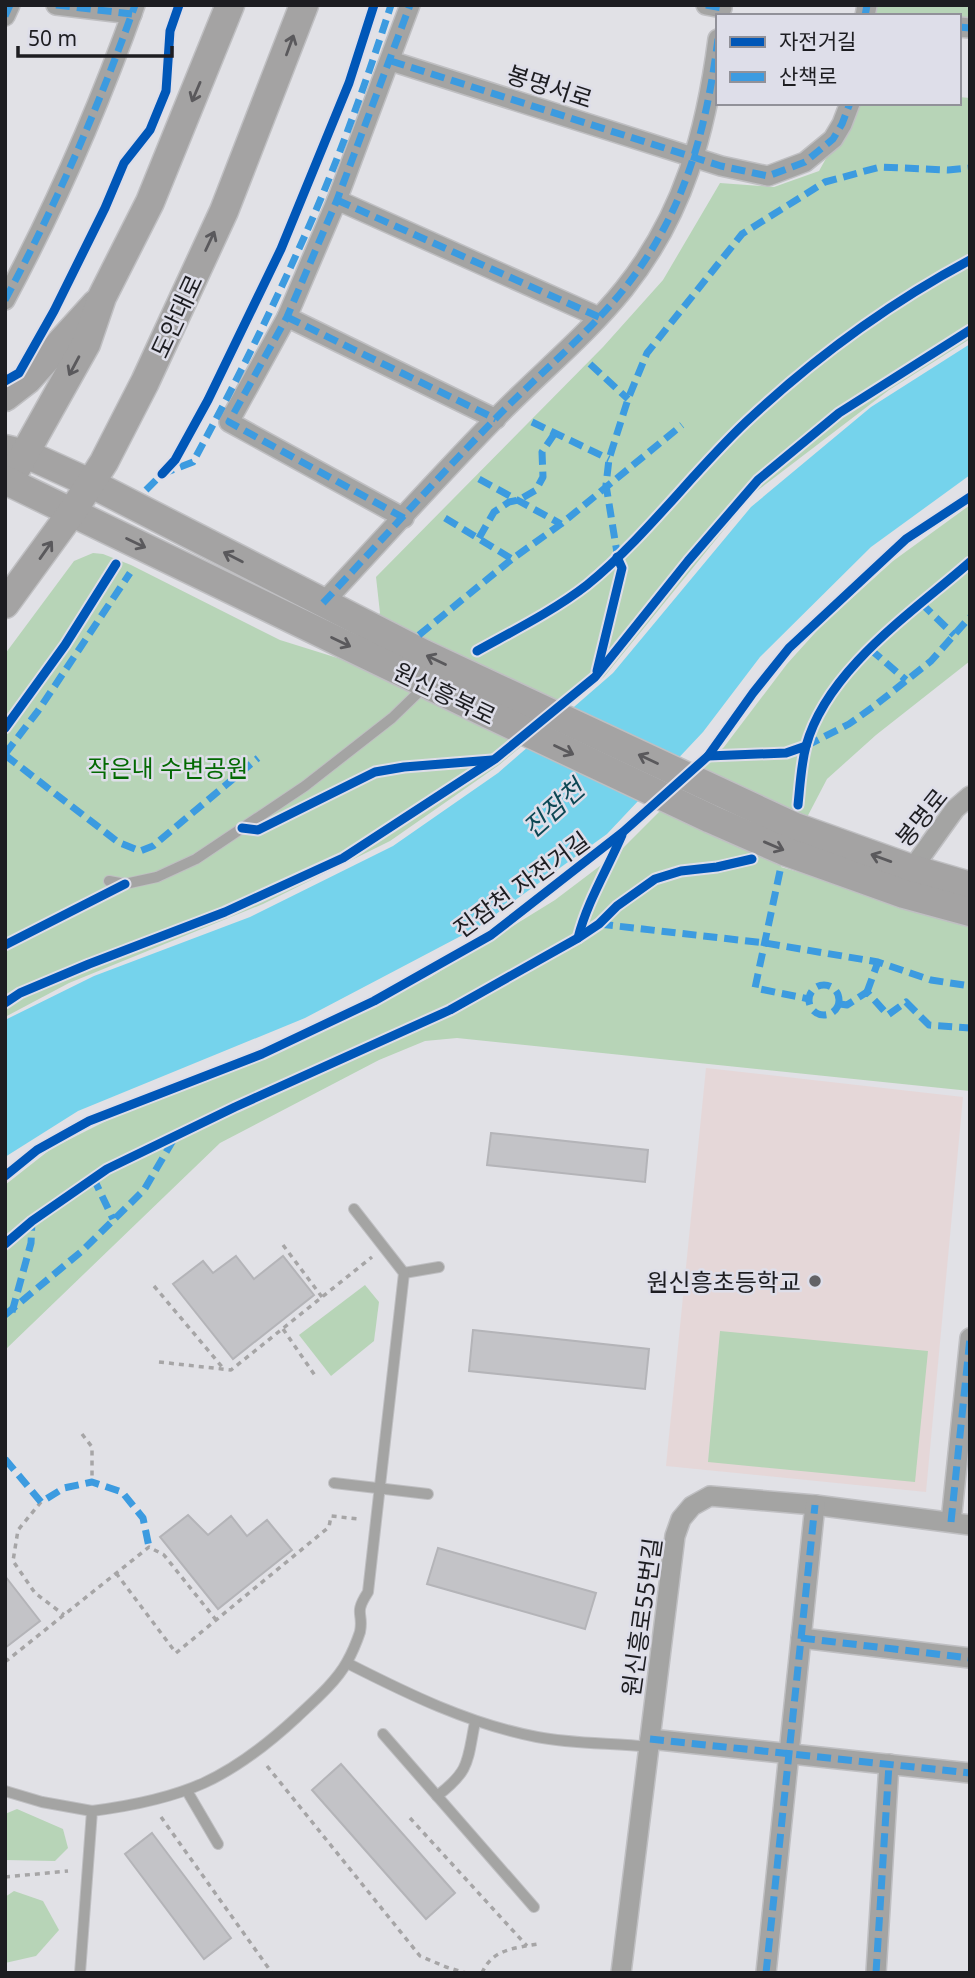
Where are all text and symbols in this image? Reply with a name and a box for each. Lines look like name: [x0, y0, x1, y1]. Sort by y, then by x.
scale bar: [18, 14, 172, 58]
legend: [716, 14, 961, 105]
text: 50 m: [28, 24, 77, 52]
text: 자전거길: [779, 27, 856, 55]
one-way arrow: [285, 35, 297, 57]
street label: 봉명서로: [503, 57, 597, 115]
text: 산책로: [779, 62, 837, 90]
one-way arrow: [188, 80, 201, 102]
one-way arrow: [204, 231, 217, 253]
street label: 도안대로: [142, 269, 210, 363]
one-way arrow: [67, 356, 81, 376]
one-way arrow: [125, 537, 146, 550]
one-way arrow: [39, 541, 53, 560]
one-way arrow: [223, 549, 244, 563]
one-way arrow: [330, 636, 351, 649]
one-way arrow: [426, 652, 447, 666]
street label: 원신흥북로: [388, 654, 502, 732]
one-way arrow: [553, 744, 574, 757]
park label: 작은내 수변공원: [88, 751, 248, 784]
one-way arrow: [638, 752, 659, 765]
water label: 진잠천: [514, 769, 594, 845]
street label: 봉명로: [887, 781, 955, 853]
street label: 진잠천 자전거길: [446, 823, 596, 945]
one-way arrow: [763, 840, 784, 853]
one-way arrow: [871, 851, 893, 863]
place label: 원신흥초등학교: [646, 1265, 801, 1298]
marker: 원신흥초등학교: [807, 1273, 823, 1289]
street label: 원신흥로55번길: [614, 1536, 668, 1698]

